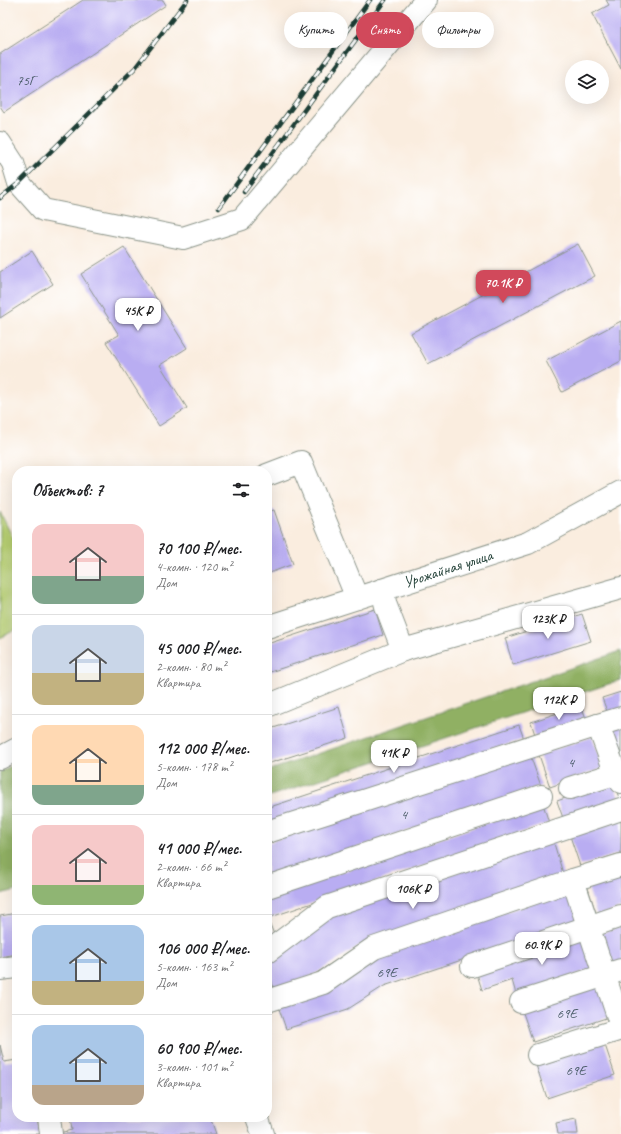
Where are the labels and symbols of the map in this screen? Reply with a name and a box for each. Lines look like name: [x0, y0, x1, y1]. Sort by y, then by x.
house number: 75Г: [16, 72, 39, 89]
pin: 70.1K ₽: [466, 270, 540, 304]
pin: 45K ₽: [110, 298, 166, 332]
street label: Урожайная улица: [401, 545, 496, 592]
pin: 123K ₽: [515, 606, 581, 640]
pin: 112K ₽: [526, 687, 592, 721]
pin: 41K ₽: [366, 740, 422, 774]
house number: 4: [568, 754, 576, 771]
house number: 4: [401, 806, 409, 823]
pin: 106K ₽: [380, 876, 446, 910]
pin: 60.9K ₽: [505, 932, 579, 966]
house number: 69Е: [377, 964, 398, 981]
house number: 69Е: [557, 1005, 578, 1022]
house number: 69Е: [566, 1062, 587, 1079]

